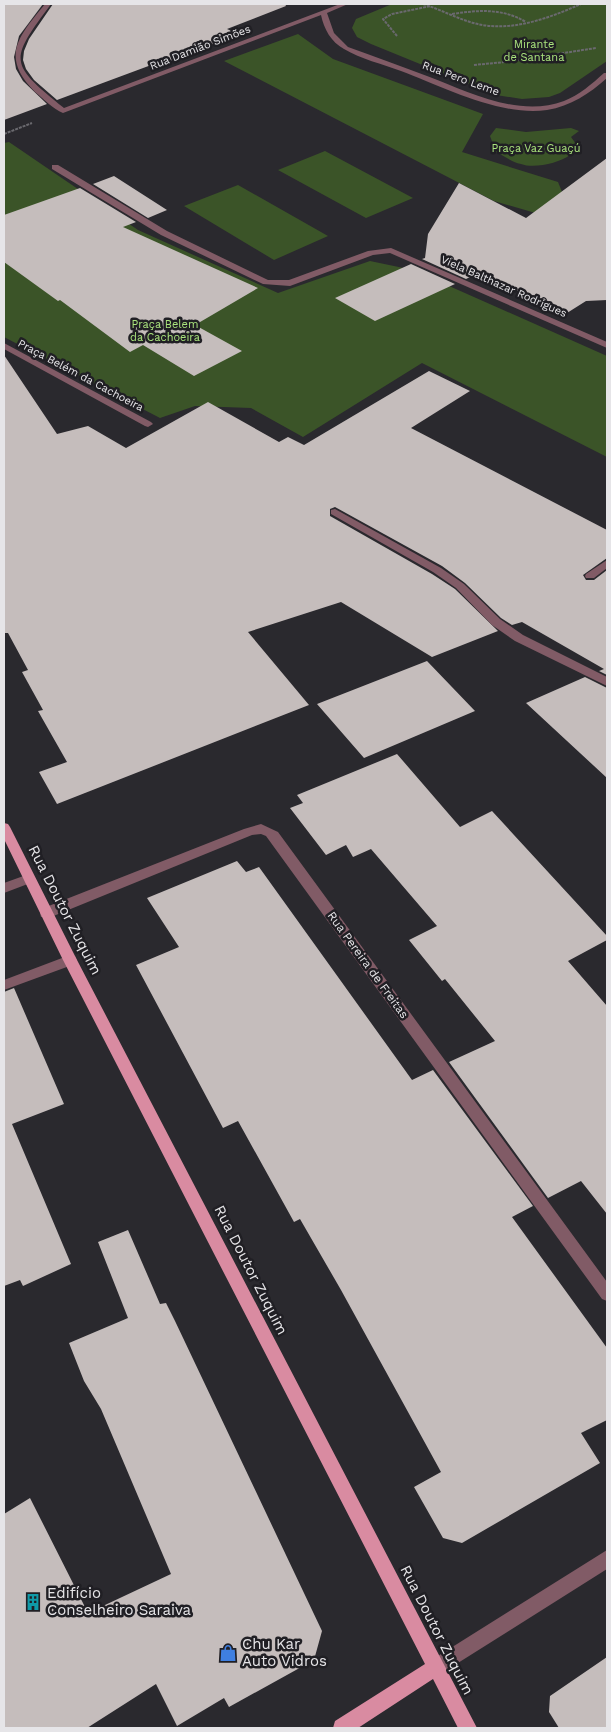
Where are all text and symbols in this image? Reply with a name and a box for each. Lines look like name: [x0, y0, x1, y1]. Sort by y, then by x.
street label: Rua Damião Simões: [148, 22, 253, 73]
park label: Mirante de Santana: [504, 38, 564, 64]
street label: Rua Pero Leme: [421, 59, 501, 98]
park label: Praça Vaz Guaçú: [491, 142, 581, 155]
street label: Viela Balthazar Rodrigues: [439, 253, 569, 320]
park label: Praça Belem da Cachoeira: [130, 318, 200, 344]
street label: Praça Belém da Cachoeira: [16, 337, 146, 414]
street label: Rua Doutor Zuquim: [25, 842, 105, 978]
street label: Rua Pereira de Freitas: [325, 909, 411, 1021]
street label: Rua Doutor Zuquim: [211, 1202, 291, 1338]
street label: Rua Doutor Zuquim: [397, 1562, 477, 1698]
place label: Edifício Conselheiro Saraiva: [47, 1584, 192, 1619]
building icon: Edifício Conselheiro Saraiva: [23, 1592, 43, 1612]
place label: Chu Kar Auto Vidros: [242, 1635, 327, 1670]
shop icon: Chu Kar Auto Vidros: [218, 1643, 238, 1663]

